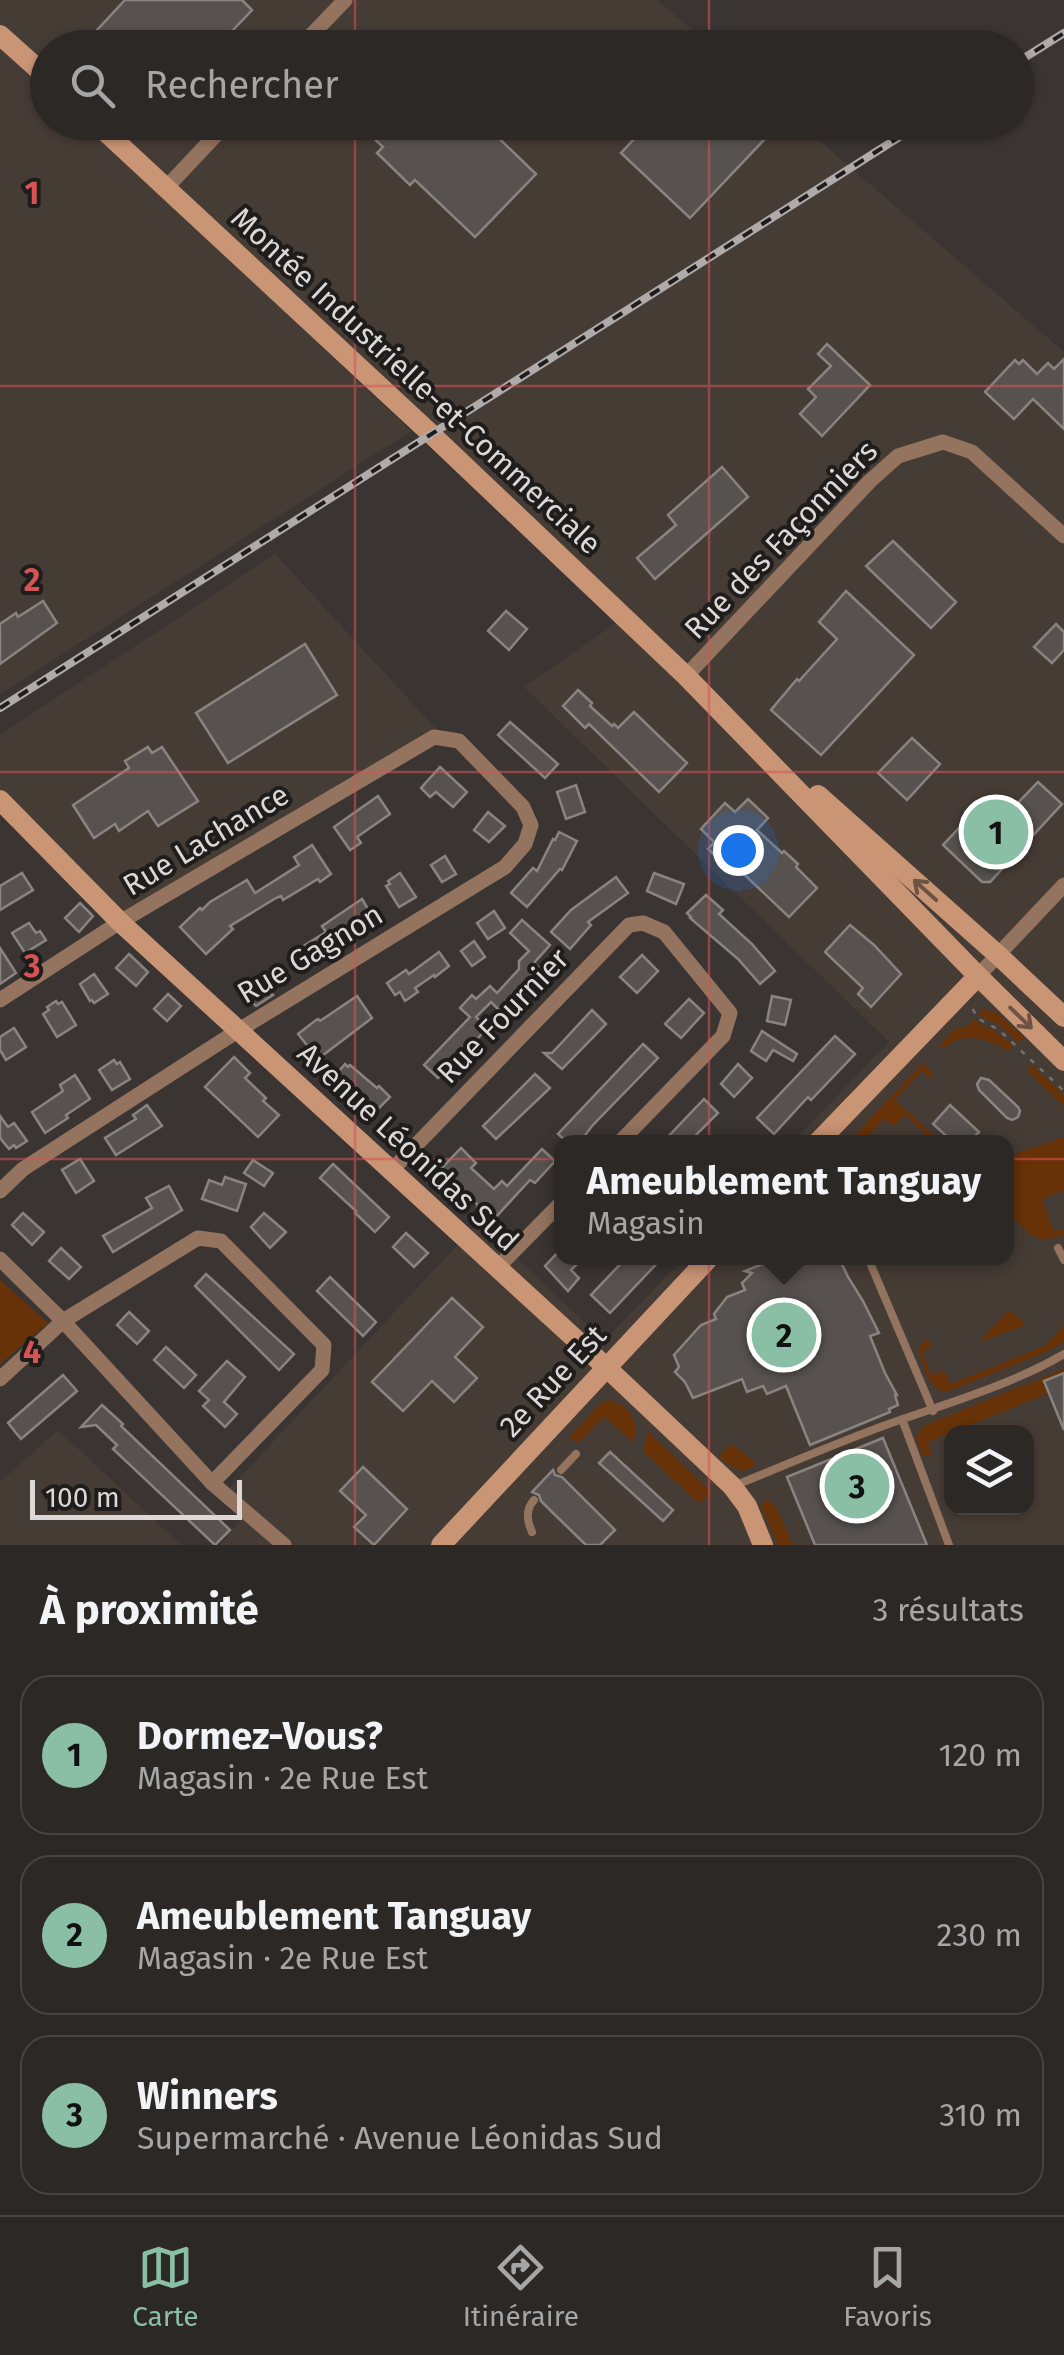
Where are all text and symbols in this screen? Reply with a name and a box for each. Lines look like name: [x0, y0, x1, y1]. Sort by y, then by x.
search box: [30, 30, 1034, 140]
icon: search: [65, 58, 120, 113]
text: Rechercher: [145, 62, 339, 108]
text: 1: [25, 174, 39, 212]
street label: Montée Industrielle-et-Commerciale: [224, 200, 608, 562]
street label: Rue des Façonniers: [677, 433, 885, 647]
text: 2: [24, 561, 40, 599]
street label: Rue Lachance: [117, 776, 295, 904]
pin: 1: [964, 794, 1028, 870]
your location: [713, 825, 764, 876]
one-way arrow: [913, 879, 938, 902]
street label: Rue Gagnon: [231, 897, 389, 1011]
street label: Rue Fournier: [430, 941, 577, 1091]
text: 3: [23, 947, 40, 985]
one-way arrow: [1008, 1006, 1032, 1030]
street label: Avenue Léonidas Sud: [290, 1035, 526, 1259]
popup: [554, 1135, 1014, 1265]
text: Ameublement Tanguay: [587, 1158, 981, 1204]
text: Magasin: [587, 1204, 705, 1242]
pin: 2: [752, 1298, 816, 1372]
street label: 2e Rue Est: [492, 1318, 614, 1444]
text: 4: [23, 1333, 41, 1371]
map controls: [944, 1425, 1034, 1515]
button: layers: [944, 1425, 1034, 1515]
pin: 3: [824, 1448, 890, 1524]
scale bar: [30, 1475, 242, 1520]
text: 100 m: [45, 1481, 120, 1514]
text: À proximité: [40, 1585, 259, 1635]
text: 3 résultats: [873, 1591, 1024, 1629]
text: Dormez-Vous?: [137, 1713, 383, 1759]
text: 1: [67, 1736, 82, 1774]
text: 120 m: [939, 1736, 1022, 1774]
text: Magasin · 2e Rue Est: [137, 1759, 428, 1797]
text: Ameublement Tanguay: [137, 1893, 531, 1939]
text: 2: [66, 1916, 83, 1954]
text: 230 m: [937, 1916, 1022, 1954]
text: Magasin · 2e Rue Est: [137, 1939, 428, 1977]
text: Winners: [137, 2073, 278, 2119]
text: 3: [66, 2096, 83, 2134]
text: 310 m: [939, 2096, 1022, 2134]
text: Supermarché · Avenue Léonidas Sud: [137, 2119, 663, 2157]
tab: Carte: [132, 2240, 199, 2333]
tab: Itinéraire: [463, 2240, 579, 2333]
tab: Favoris: [843, 2240, 932, 2333]

